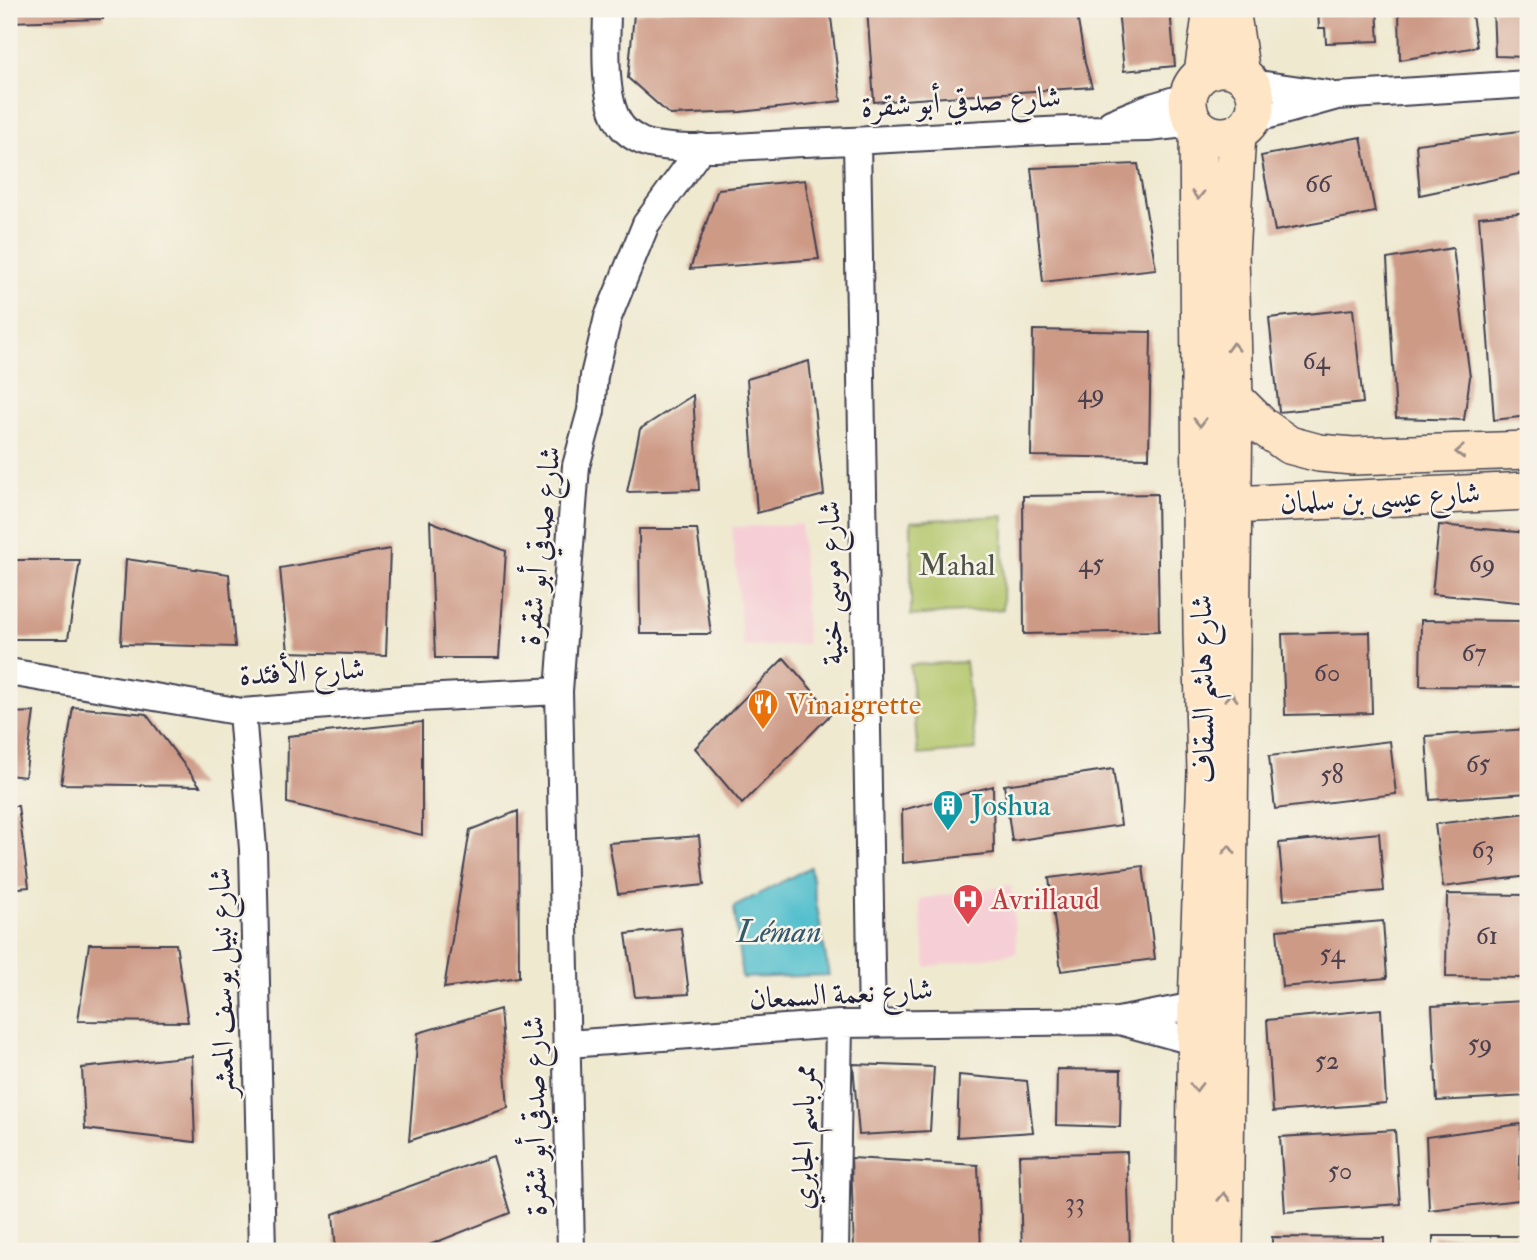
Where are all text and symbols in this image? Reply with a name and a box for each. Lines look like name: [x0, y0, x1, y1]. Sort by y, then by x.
street label: شارع صدقي أبو شقرة: [860, 75, 1062, 132]
house number: 66: [1305, 168, 1333, 200]
one-way arrow: [1190, 190, 1206, 200]
one-way arrow: [1225, 341, 1240, 352]
house number: 64: [1302, 345, 1331, 377]
house number: 49: [1077, 378, 1105, 410]
one-way arrow: [1192, 417, 1208, 428]
street label: شارع صدقي أبو شقرة: [508, 444, 575, 648]
one-way arrow: [1454, 445, 1465, 460]
street label: شارع عيسى بن سلمان: [1279, 474, 1482, 528]
street label: شارع موسى خنية: [811, 500, 857, 666]
park label: Mahal: [919, 547, 996, 584]
house number: 45: [1078, 548, 1104, 580]
house number: 69: [1469, 548, 1495, 580]
street label: شارع هاشم السقاف: [1183, 594, 1233, 784]
house number: 67: [1461, 637, 1487, 669]
street label: شارع الأفئدة: [238, 647, 366, 700]
house number: 60: [1314, 657, 1340, 689]
place label: Vinaigrette: [786, 686, 921, 723]
restaurant icon: Vinaigrette: [746, 687, 780, 731]
one-way arrow: [1223, 691, 1239, 701]
house number: 65: [1466, 748, 1491, 780]
house number: 58: [1320, 759, 1344, 791]
place label: Joshua: [970, 787, 1051, 824]
building icon: Joshua: [931, 788, 965, 832]
house number: 63: [1471, 834, 1495, 866]
one-way arrow: [1221, 844, 1237, 854]
street label: شارع نبيل يوسف المعشر: [202, 867, 249, 1100]
place label: Avrillaud: [990, 881, 1100, 918]
hospital icon: Avrillaud: [951, 882, 985, 926]
water label: Léman: [734, 912, 822, 952]
house number: 61: [1476, 920, 1498, 952]
house number: 54: [1320, 938, 1345, 970]
street label: شارع نعمة السمعان: [748, 971, 934, 1023]
street label: شارع صدقي أبو شقرة: [512, 1015, 561, 1217]
house number: 59: [1468, 1028, 1492, 1060]
house number: 52: [1315, 1045, 1339, 1077]
street label: ممر باسم الجابري: [784, 1064, 834, 1210]
one-way arrow: [1188, 1082, 1204, 1093]
house number: 50: [1328, 1155, 1352, 1187]
house number: 33: [1065, 1187, 1085, 1219]
one-way arrow: [1216, 1191, 1232, 1202]

